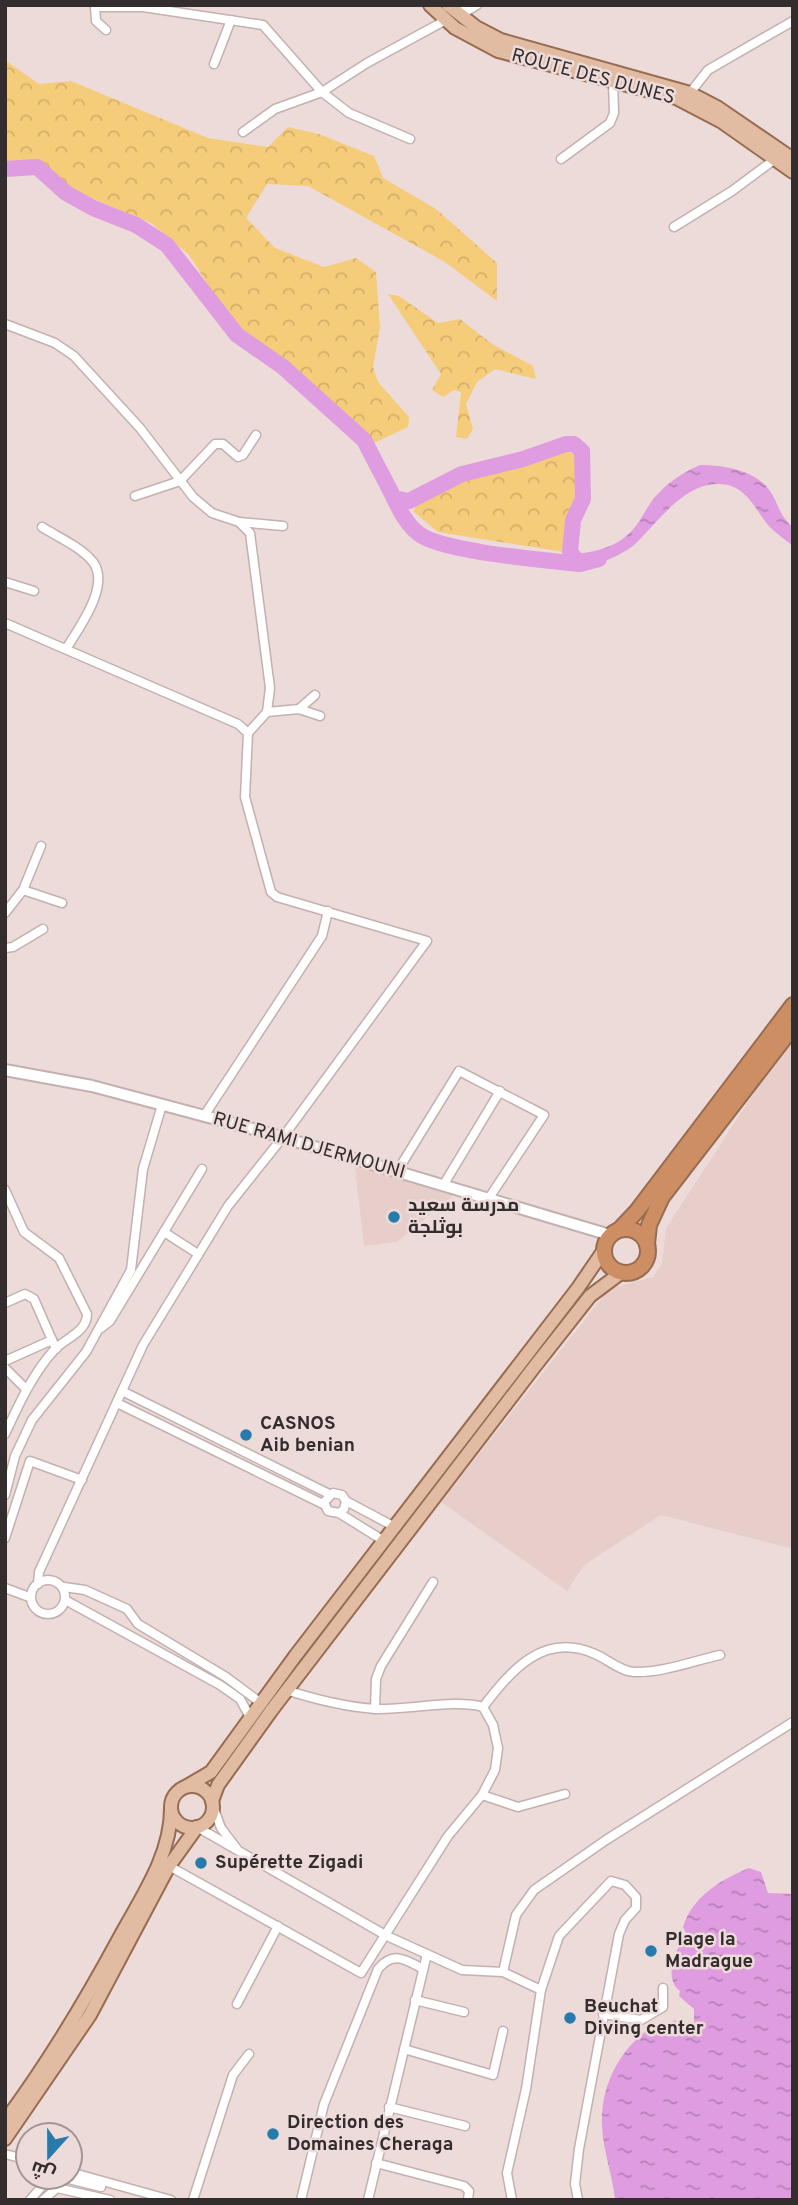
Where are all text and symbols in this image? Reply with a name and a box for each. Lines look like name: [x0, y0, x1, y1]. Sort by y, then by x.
street label: ROUTE DES DUNES: [509, 44, 677, 110]
street label: RUE RAMI DJERMOUNI: [210, 1107, 408, 1185]
place label: مدرسة سعيد بوثلجة: [408, 1194, 519, 1240]
marker: مدرسة سعيد بوثلجة: [386, 1209, 402, 1225]
place label: CASNOS Aib benian: [260, 1412, 355, 1458]
marker: CASNOS Aib benian: [238, 1427, 254, 1443]
place label: Supérette Zigadi: [215, 1851, 363, 1875]
marker: Supérette Zigadi: [193, 1855, 209, 1871]
place label: Plage la Madrague: [665, 1928, 753, 1974]
marker: Plage la Madrague: [643, 1943, 659, 1959]
place label: Beuchat Diving center: [584, 1995, 704, 2041]
marker: Beuchat Diving center: [562, 2010, 578, 2026]
place label: Direction des Domaines Cheraga: [287, 2111, 453, 2157]
north arrow: [14, 2121, 84, 2191]
marker: Direction des Domaines Cheraga: [265, 2126, 281, 2142]
text: ش: [28, 2154, 59, 2186]

